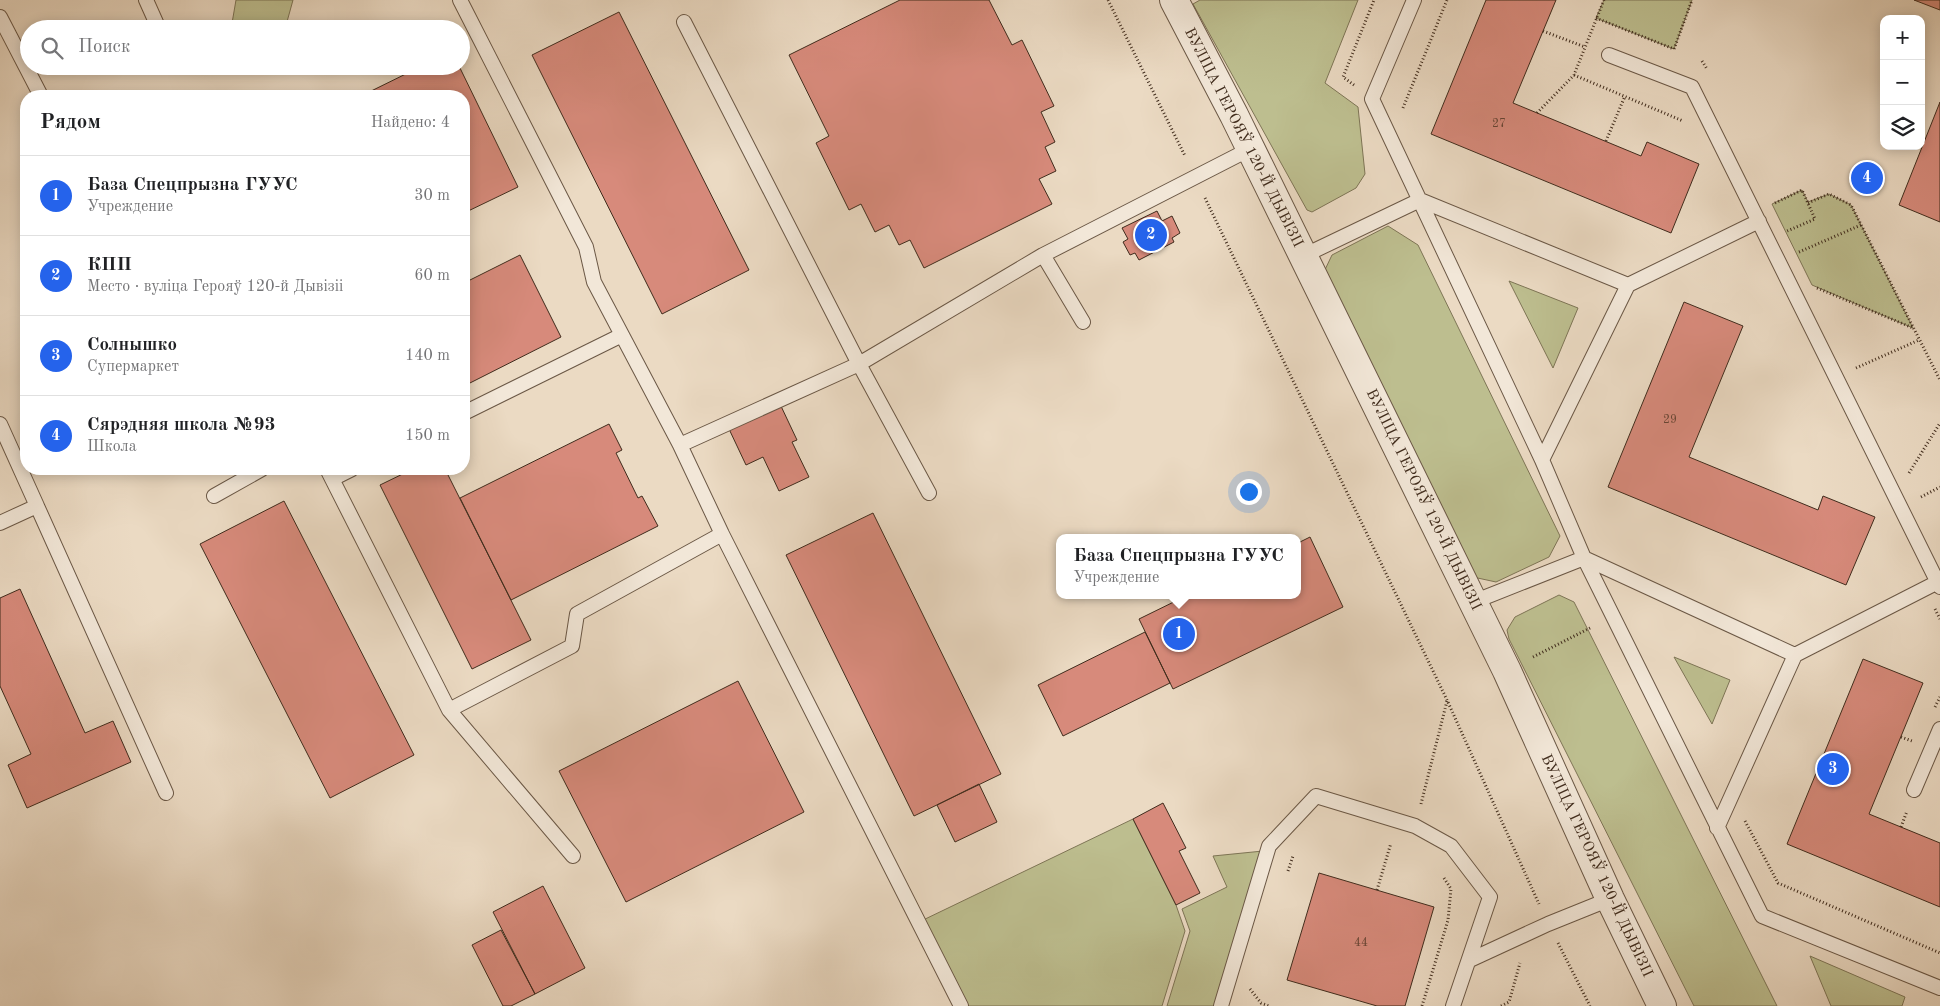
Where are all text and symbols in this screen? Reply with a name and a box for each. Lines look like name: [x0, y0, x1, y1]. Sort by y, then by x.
map controls: [1880, 15, 1925, 150]
button: +: [1880, 15, 1925, 60]
search box: [20, 20, 470, 75]
street label: ВУЛІЦА ГЕРОЯЎ 120-Й ДЫВІЗІІ: [1181, 24, 1309, 250]
icon: search: [38, 34, 66, 62]
text: Поиск: [78, 38, 130, 57]
button: −: [1880, 60, 1925, 105]
button: layers: [1880, 105, 1925, 150]
text: Рядом: [40, 112, 101, 133]
text: Найдено: 4: [371, 115, 450, 131]
house number: 27: [1492, 118, 1506, 130]
pin: 4: [1851, 159, 1883, 197]
text: База Спецпрызна ГУУС: [87, 176, 297, 195]
text: 1: [51, 188, 61, 204]
text: 30 m: [414, 188, 450, 204]
text: Учреждение: [87, 199, 173, 215]
pin: 2: [1135, 216, 1167, 254]
text: КПП: [87, 256, 132, 275]
text: 2: [51, 268, 61, 284]
text: 60 m: [414, 268, 450, 284]
text: Место · вуліца Герояў 120-й Дывізіі: [87, 279, 343, 295]
text: Солнышко: [87, 336, 177, 355]
text: 3: [51, 348, 61, 364]
text: 140 m: [405, 348, 450, 364]
text: Супермаркет: [87, 359, 179, 375]
street label: ВУЛІЦА ГЕРОЯЎ 120-Й ДЫВІЗІІ: [1363, 385, 1487, 613]
house number: 29: [1663, 414, 1677, 426]
text: Сярэдняя школа №93: [87, 416, 276, 435]
text: 4: [51, 428, 61, 444]
text: 150 m: [405, 428, 450, 444]
text: Школа: [87, 439, 137, 455]
your location: [1236, 479, 1262, 505]
popup: [1056, 534, 1301, 599]
text: База Спецпрызна ГУУС: [1073, 547, 1284, 566]
text: Учреждение: [1073, 570, 1159, 586]
pin: 1: [1163, 615, 1195, 653]
pin: 3: [1817, 750, 1849, 788]
street label: ВУЛІЦА ГЕРОЯЎ 120-Й ДЫВІЗІІ: [1538, 751, 1658, 980]
house number: 44: [1354, 937, 1368, 949]

